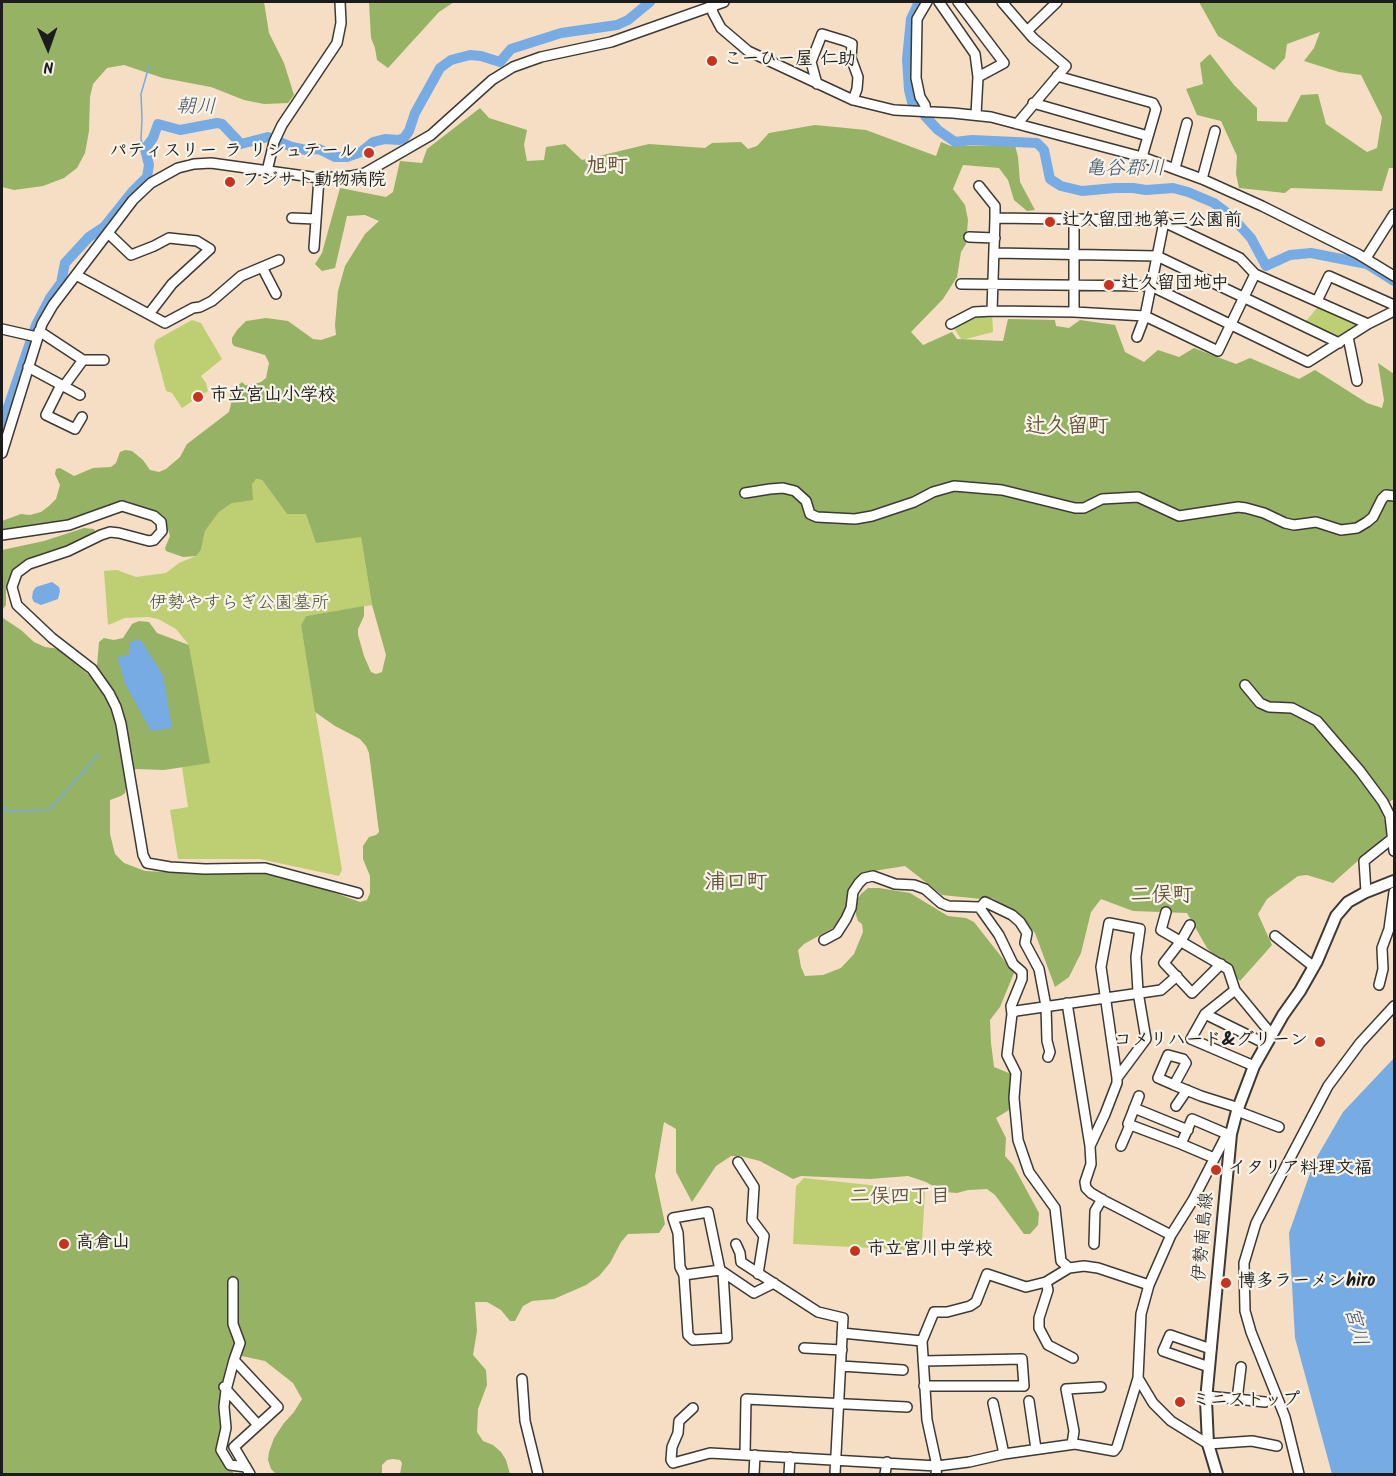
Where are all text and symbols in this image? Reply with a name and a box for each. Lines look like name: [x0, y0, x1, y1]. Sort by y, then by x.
north arrow: [18, 18, 78, 78]
place label: こーひー屋 仁助: [724, 50, 856, 72]
text: N: [43, 54, 54, 79]
marker: こーひー屋 仁助: [705, 54, 719, 68]
water label: 朝川: [176, 97, 216, 121]
place label: パティスリー ラ リシュテール: [109, 142, 357, 164]
marker: パティスリー ラ リシュテール: [362, 146, 376, 160]
district label: 旭町: [586, 155, 628, 181]
water label: 亀谷郡川: [1085, 159, 1165, 183]
place label: フジサト動物病院: [242, 171, 386, 193]
marker: フジサト動物病院: [223, 175, 237, 189]
place label: 辻久留団地第三公園前: [1062, 211, 1242, 233]
marker: 辻久留団地第三公園前: [1043, 215, 1057, 229]
place label: 辻久留団地中: [1121, 274, 1229, 296]
marker: 辻久留団地中: [1102, 278, 1116, 292]
place label: 市立宮山小学校: [210, 386, 336, 408]
marker: 市立宮山小学校: [191, 390, 205, 404]
district label: 辻久留町: [1025, 415, 1109, 441]
park label: 伊勢やすらぎ公園墓所: [149, 594, 329, 616]
district label: 浦口町: [705, 871, 767, 897]
district label: 二俣町: [1131, 884, 1193, 910]
place label: コメリハード&グリーン: [1114, 1031, 1308, 1053]
marker: コメリハード&グリーン: [1313, 1035, 1327, 1049]
place label: イタリア料理文福: [1228, 1159, 1372, 1181]
marker: イタリア料理文福: [1209, 1163, 1223, 1177]
district label: 二俣四丁目: [850, 1187, 950, 1211]
street label: 伊勢南島線: [1190, 1191, 1220, 1283]
place label: 高倉山: [76, 1233, 130, 1255]
marker: 高倉山: [57, 1237, 71, 1251]
place label: 市立宮川中学校: [867, 1240, 993, 1262]
marker: 市立宮川中学校: [848, 1244, 862, 1258]
place label: 博多ラーメンhiro: [1238, 1272, 1376, 1294]
marker: 博多ラーメンhiro: [1219, 1276, 1233, 1290]
water label: 宮川: [1337, 1305, 1371, 1349]
place label: ミニストップ: [1192, 1391, 1300, 1413]
marker: ミニストップ: [1173, 1395, 1187, 1409]

